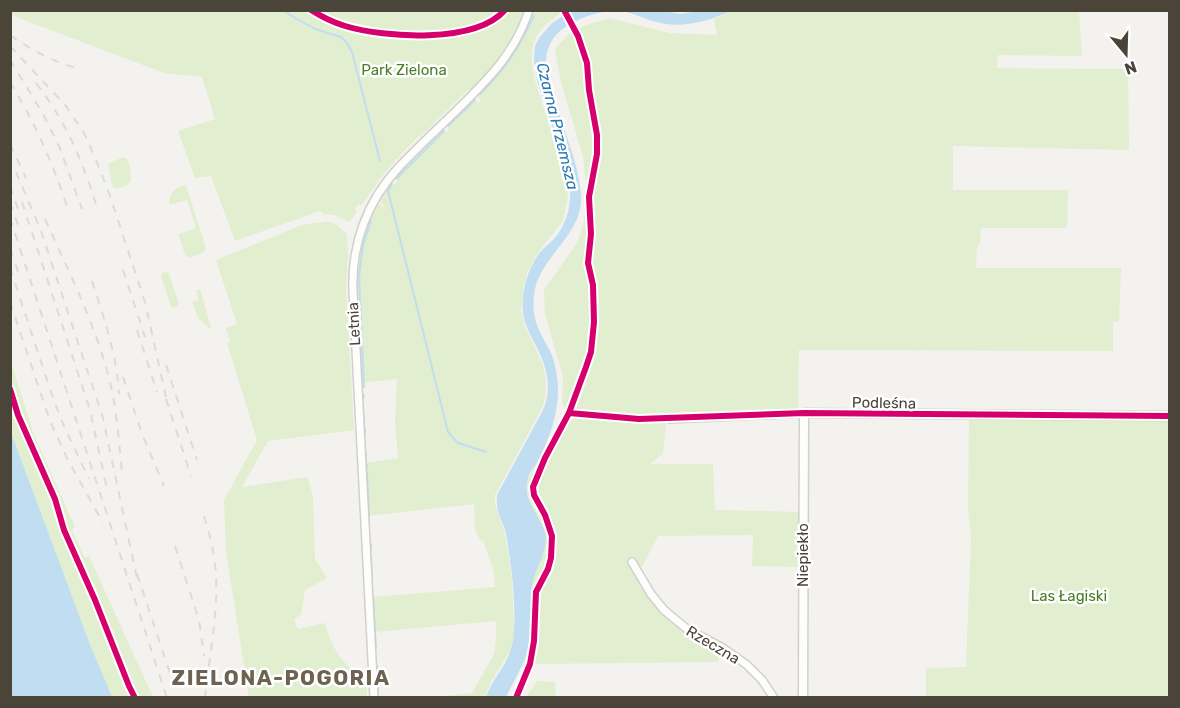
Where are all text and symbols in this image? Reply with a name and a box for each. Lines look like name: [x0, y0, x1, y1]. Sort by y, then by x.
north arrow: [1096, 24, 1156, 84]
text: N: [1122, 57, 1139, 79]
park label: Park Zielona: [361, 61, 447, 79]
water label: Czarna Przemsza: [533, 61, 583, 192]
street label: Letnia: [344, 302, 364, 346]
street label: Podleśna: [852, 393, 916, 413]
street label: Niepiekło: [794, 523, 812, 587]
park label: Las Łagiski: [1031, 587, 1107, 605]
street label: Rzeczna: [683, 622, 743, 668]
district label: ZIELONA-POGORIA: [172, 665, 390, 690]

